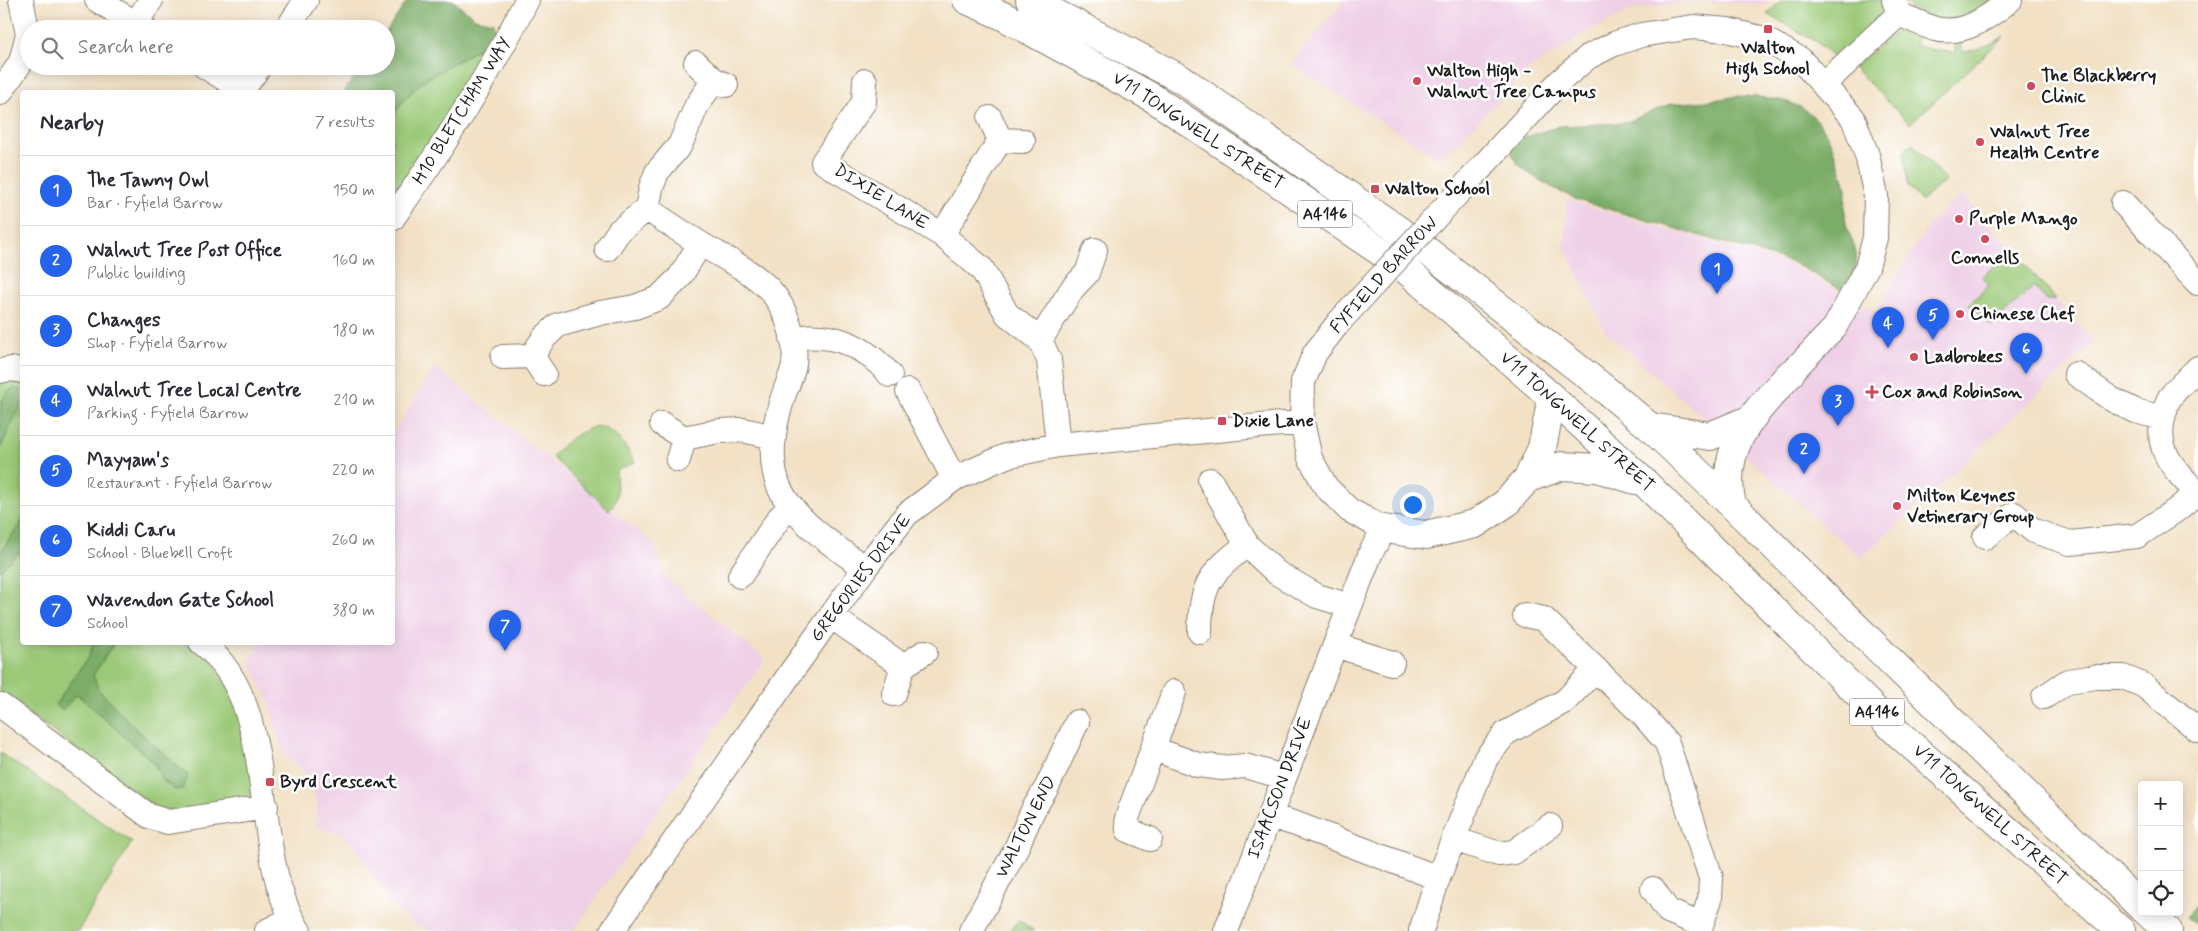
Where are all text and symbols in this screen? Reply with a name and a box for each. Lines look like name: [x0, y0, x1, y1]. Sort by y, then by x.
search box: [20, 20, 395, 75]
marker: Walton High School: [1762, 23, 1774, 35]
street label: H10 BLETCHAM WAY: [407, 33, 517, 189]
icon: search: [38, 34, 66, 62]
text: Search here: [78, 35, 174, 60]
place label: Walton High School: [1726, 36, 1810, 83]
place label: Walton High - Walnut Tree Campus: [1426, 59, 1596, 104]
place label: The Blackberry Clinic: [2041, 64, 2156, 109]
street label: V11 TONGWELL STREET: [1108, 66, 1288, 196]
marker: Walton High - Walnut Tree Campus: [1411, 75, 1423, 87]
marker: The Blackberry Clinic: [2025, 80, 2037, 92]
text: Nearby: [40, 109, 104, 137]
text: 7 results: [315, 112, 375, 133]
place label: Walnut Tree Health Centre: [1989, 120, 2099, 165]
marker: Walnut Tree Health Centre: [1974, 136, 1986, 148]
street label: DIXIE LANE: [829, 158, 933, 236]
text: The Tawny Owl: [87, 168, 209, 193]
place label: Walton School: [1384, 177, 1490, 201]
text: 1: [52, 180, 60, 201]
text: 150 m: [333, 180, 375, 201]
marker: Walton School: [1369, 183, 1381, 195]
text: Bar · Fyfield Barrow: [87, 193, 223, 214]
road number: A4146: [1298, 200, 1352, 228]
place label: Purple Mango: [1969, 207, 2078, 231]
street label: FYFIELD BARROW: [1325, 211, 1443, 339]
marker: Purple Mango: [1953, 213, 1965, 225]
marker: Connells: [1979, 233, 1991, 245]
text: Walnut Tree Post Office: [87, 238, 282, 263]
place label: Connells: [1951, 246, 2019, 270]
text: 2: [52, 250, 60, 271]
text: 160 m: [332, 250, 375, 271]
pin: 1: [1701, 253, 1733, 294]
text: Public building: [87, 263, 186, 284]
pin: 5: [1917, 299, 1949, 340]
place label: Chinese Chef: [1970, 302, 2075, 326]
pin: 4: [1872, 307, 1904, 348]
text: Changes: [87, 308, 160, 333]
marker: Chinese Chef: [1954, 308, 1966, 320]
text: 3: [52, 320, 60, 341]
text: 180 m: [332, 320, 375, 341]
text: Shop · Fyfield Barrow: [87, 333, 227, 354]
pin: 6: [2010, 333, 2042, 374]
place label: Ladbrokes: [1924, 345, 2003, 369]
street label: V11 TONGWELL STREET: [1495, 346, 1659, 498]
marker: Ladbrokes: [1908, 351, 1920, 363]
text: Walnut Tree Local Centre: [87, 378, 301, 403]
place label: Cox and Robinson: [1882, 380, 2023, 404]
pin: 3: [1822, 385, 1854, 426]
marker: Cox and Robinson: [1866, 386, 1878, 398]
text: 4: [51, 390, 61, 411]
text: 210 m: [334, 390, 375, 411]
text: Parking · Fyfield Barrow: [87, 403, 249, 424]
place label: Dixie Lane: [1232, 409, 1314, 433]
marker: Dixie Lane: [1216, 415, 1228, 427]
pin: 2: [1788, 433, 1820, 474]
text: Mayyam's: [87, 448, 169, 473]
text: 5: [51, 460, 61, 481]
text: 220 m: [332, 460, 375, 481]
text: Restaurant · Fyfield Barrow: [87, 473, 272, 494]
place label: Milton Keynes Vetinerary Group: [1907, 484, 2034, 529]
your location: [1400, 492, 1426, 518]
marker: Milton Keynes Vetinerary Group: [1891, 500, 1903, 512]
street label: GREGORIES DRIVE: [805, 509, 917, 647]
text: Kiddi Caru: [87, 518, 175, 543]
text: 6: [52, 530, 60, 551]
text: 260 m: [332, 530, 375, 551]
text: School · Bluebell Croft: [87, 543, 233, 564]
text: Wavendon Gate School: [87, 588, 274, 613]
text: 7: [51, 600, 61, 621]
text: 380 m: [332, 600, 375, 621]
pin: 7: [489, 610, 521, 651]
text: School: [87, 613, 128, 634]
road number: A4146: [1850, 699, 1904, 726]
street label: ISAACSON DRIVE: [1242, 713, 1318, 862]
street label: V11 TONGWELL STREET: [1908, 739, 2072, 891]
place label: Byrd Crescent: [280, 770, 397, 794]
street label: WALTON END: [990, 772, 1062, 882]
marker: Byrd Crescent: [264, 776, 276, 788]
map controls: [2138, 781, 2183, 916]
button: +: [2138, 781, 2183, 826]
button: −: [2138, 826, 2183, 871]
button: locate: [2138, 871, 2183, 916]

